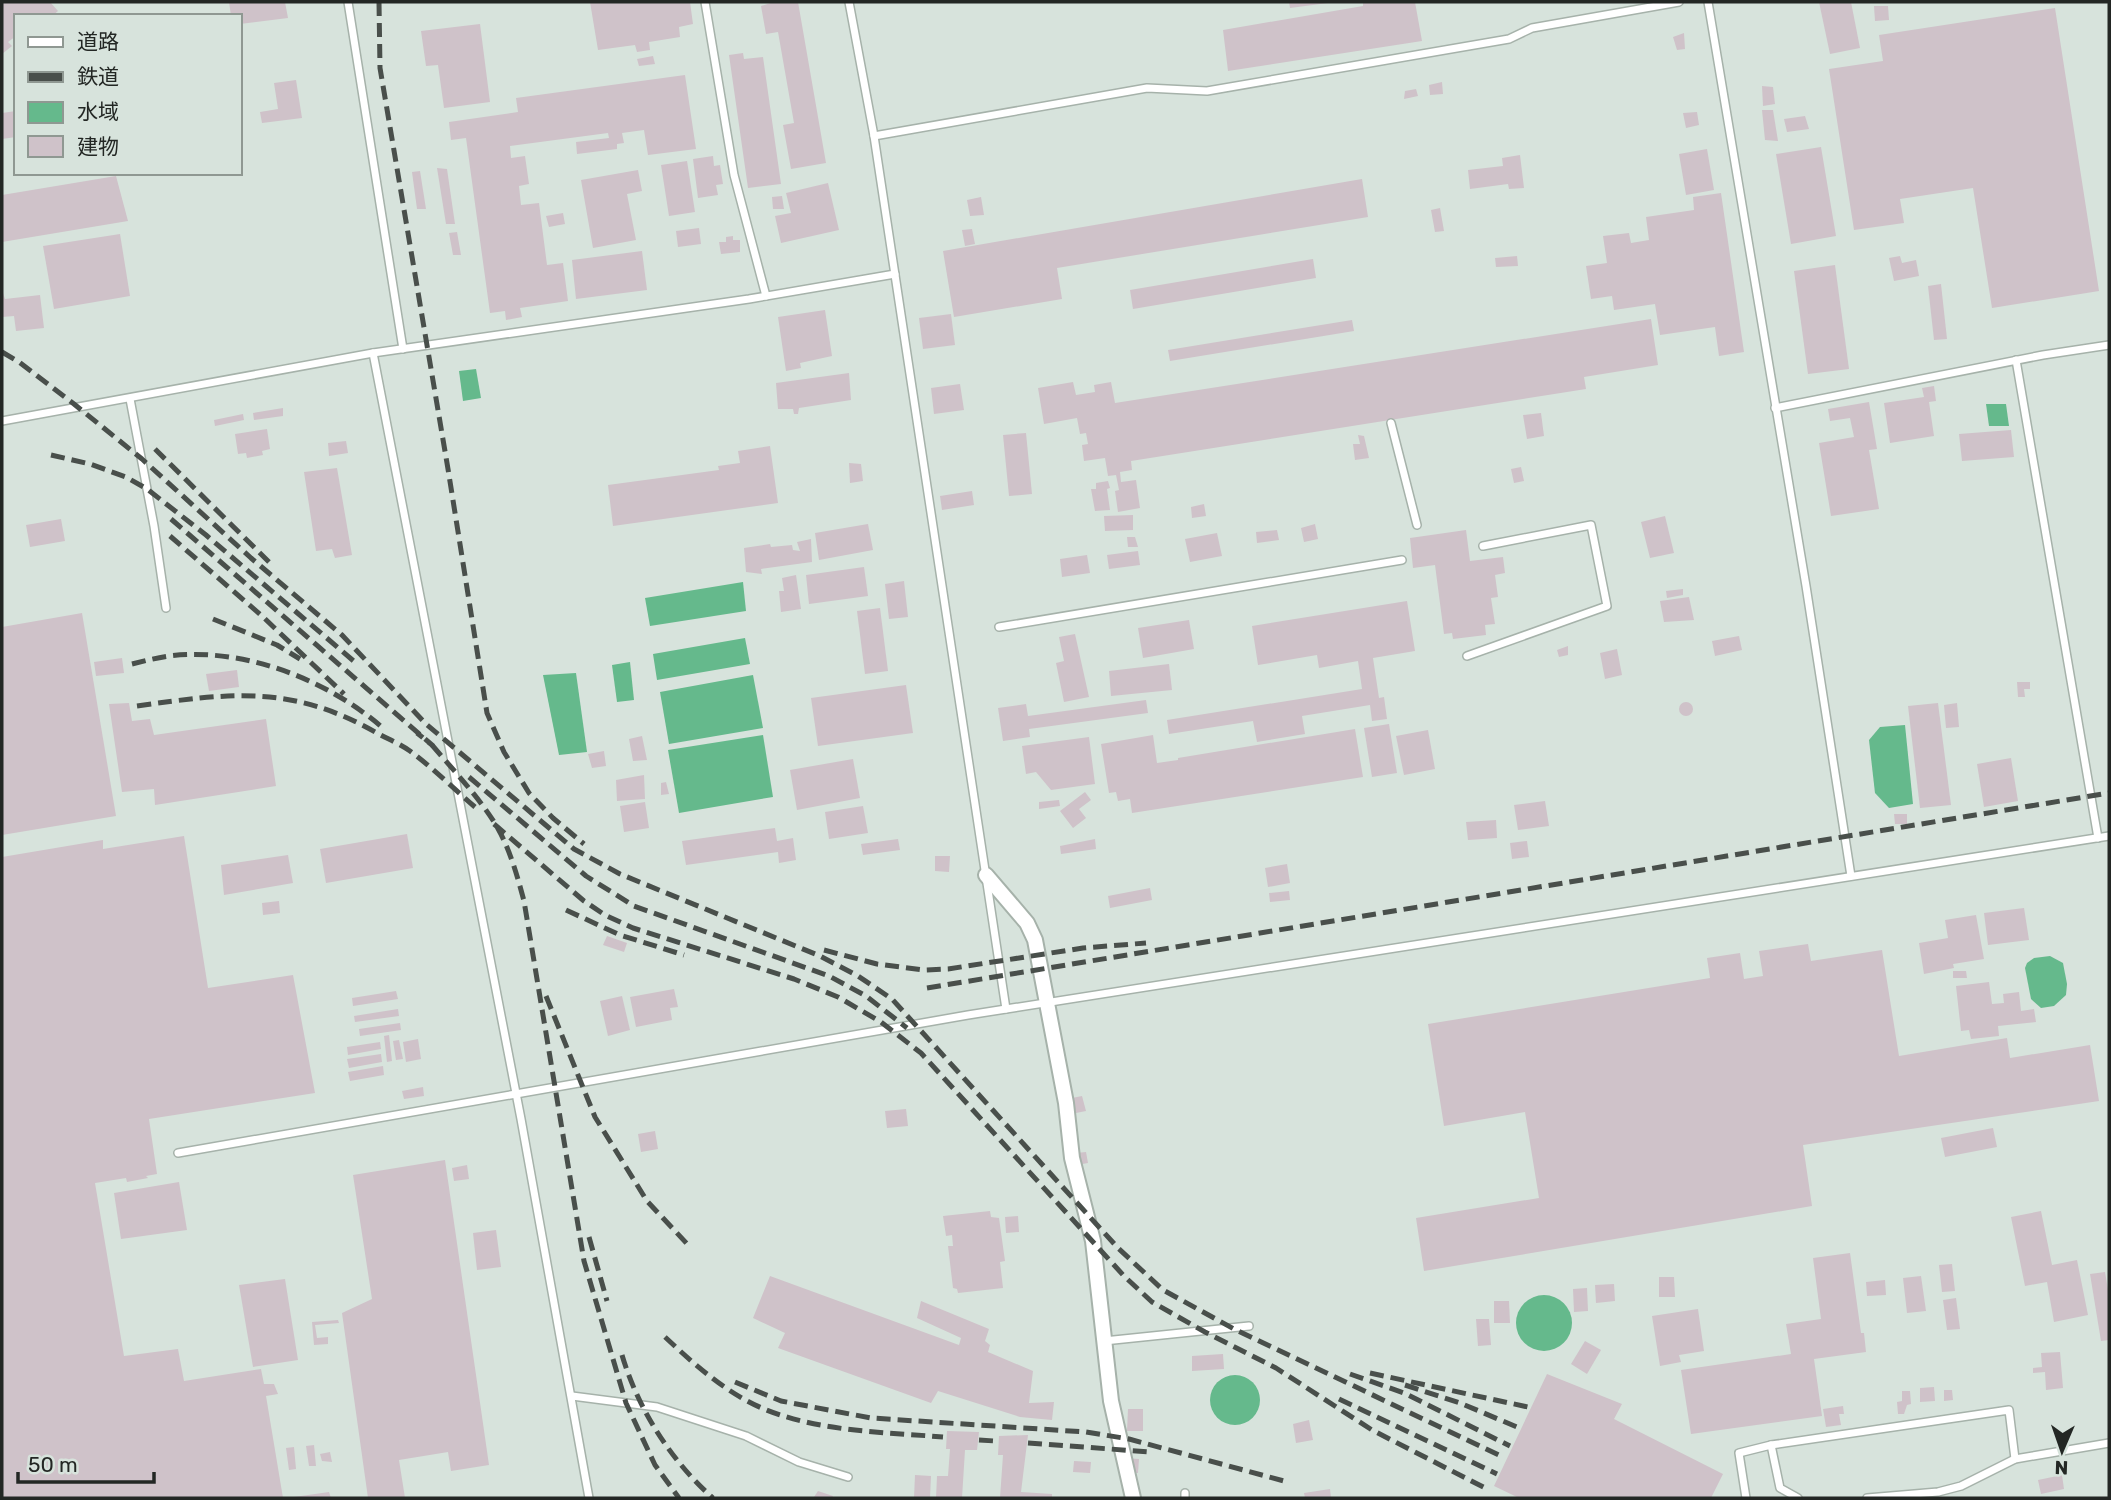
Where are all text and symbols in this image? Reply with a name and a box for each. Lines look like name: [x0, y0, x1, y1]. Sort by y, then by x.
legend: [14, 14, 242, 175]
text: 道路: [77, 29, 119, 54]
text: 鉄道: [77, 64, 119, 89]
text: 水域: [77, 99, 119, 124]
text: 建物: [77, 134, 119, 159]
north arrow: [2027, 1416, 2097, 1486]
scale bar: [18, 1440, 154, 1484]
text: 50 m: [28, 1452, 78, 1477]
text: N: [2054, 1456, 2069, 1479]

